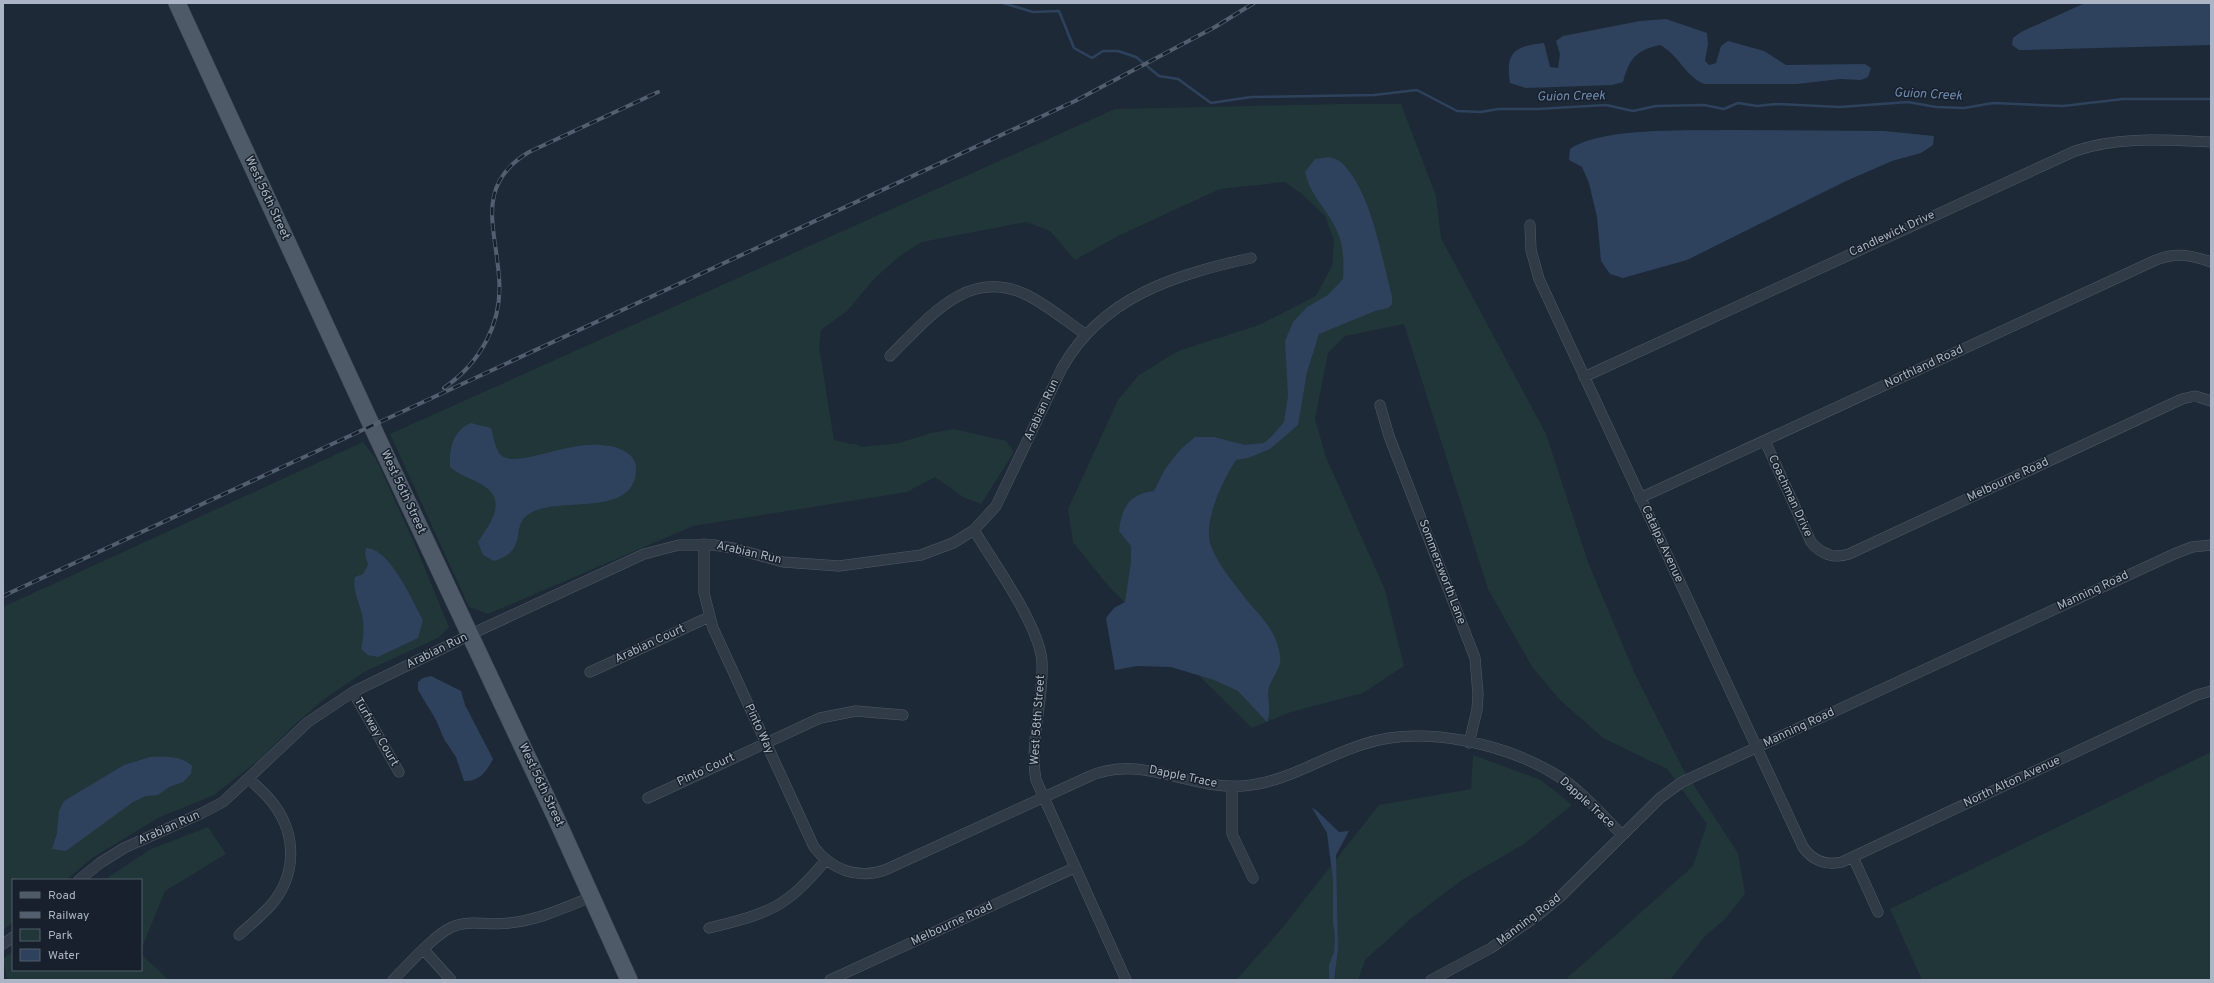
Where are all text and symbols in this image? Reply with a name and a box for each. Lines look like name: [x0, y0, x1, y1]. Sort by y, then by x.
water label: Guion Creek: [1893, 85, 1963, 105]
water label: Guion Creek: [1537, 88, 1606, 106]
street label: West 56th Street: [241, 154, 293, 242]
street label: Candlewick Drive: [1847, 207, 1937, 261]
street label: Northland Road: [1882, 342, 1966, 392]
street label: Arabian Run: [1021, 377, 1063, 443]
street label: West 56th Street: [377, 448, 429, 536]
street label: Coachman Drive: [1764, 452, 1816, 540]
street label: Melbourne Road: [1965, 454, 2051, 506]
street label: Catalpa Avenue: [1637, 503, 1687, 585]
street label: Sommersworth Lane: [1415, 517, 1469, 627]
street label: Arabian Run: [715, 538, 783, 568]
street label: Manning Road: [2055, 568, 2131, 614]
street label: Arabian Court: [612, 621, 688, 667]
street label: Arabian Run: [404, 629, 470, 673]
street label: West 58th Street: [1027, 674, 1049, 766]
street label: Turfway Court: [350, 695, 402, 769]
street label: Pinto Way: [740, 701, 778, 757]
street label: Manning Road: [1761, 705, 1837, 751]
street label: West 56th Street: [515, 741, 567, 829]
street label: Pinto Court: [675, 750, 737, 790]
street label: North Alton Avenue: [1961, 753, 2063, 811]
street label: Dapple Trace: [1147, 762, 1219, 792]
street label: Dapple Trace: [1556, 774, 1618, 832]
street label: Arabian Run: [136, 807, 202, 849]
legend: [12, 879, 142, 971]
text: Road: [48, 888, 76, 904]
street label: Manning Road: [1494, 891, 1564, 949]
street label: Melbourne Road: [909, 898, 995, 950]
text: Railway: [48, 908, 89, 924]
text: Park: [48, 928, 73, 944]
text: Water: [48, 948, 80, 964]

